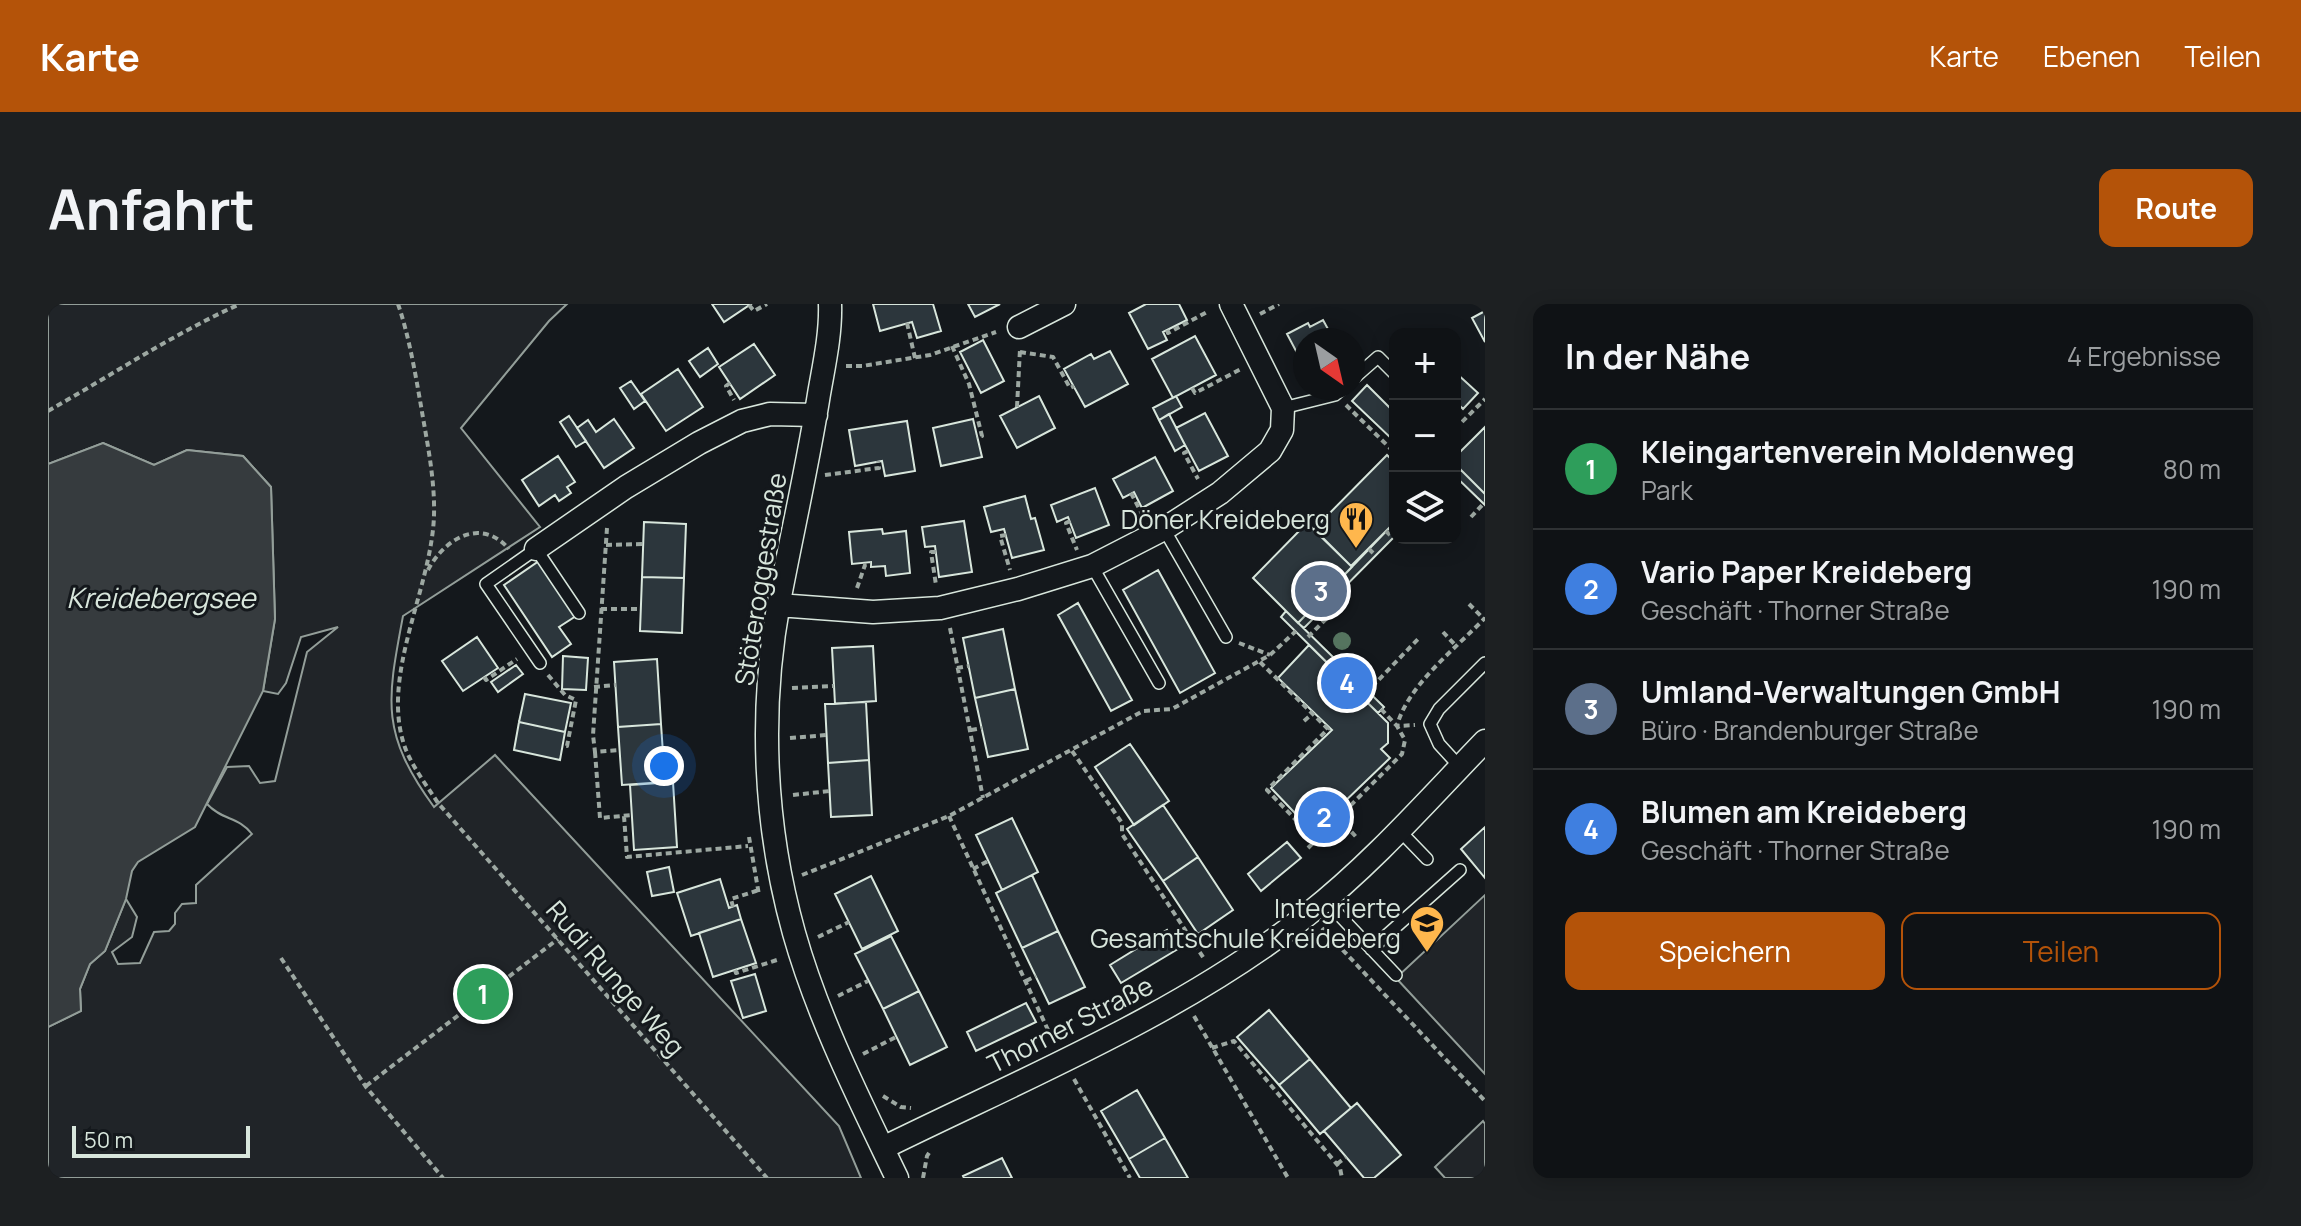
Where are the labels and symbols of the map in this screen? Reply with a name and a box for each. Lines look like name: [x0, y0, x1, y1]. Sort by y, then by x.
north arrow: [1293, 328, 1365, 400]
street label: Stöteroggestraße: [725, 470, 795, 688]
restaurant icon: Döner Kreideberg: [1337, 500, 1375, 550]
place label: Döner Kreideberg: [1121, 501, 1330, 537]
pin: 3: [1295, 561, 1347, 621]
water label: Kreidebergsee: [67, 578, 257, 616]
pin: 4: [1321, 653, 1373, 713]
your location: [644, 746, 684, 786]
pin: 2: [1298, 787, 1350, 847]
place label: Integrierte Gesamtschule Kreideberg: [1090, 890, 1401, 956]
street label: Rudi Runge Weg: [538, 893, 694, 1063]
school or university icon: Integrierte Gesamtschule Kreideberg: [1408, 904, 1446, 954]
pin: 1: [457, 964, 509, 1024]
street label: Thorner Straße: [981, 967, 1159, 1081]
scale bar: [72, 1122, 250, 1158]

